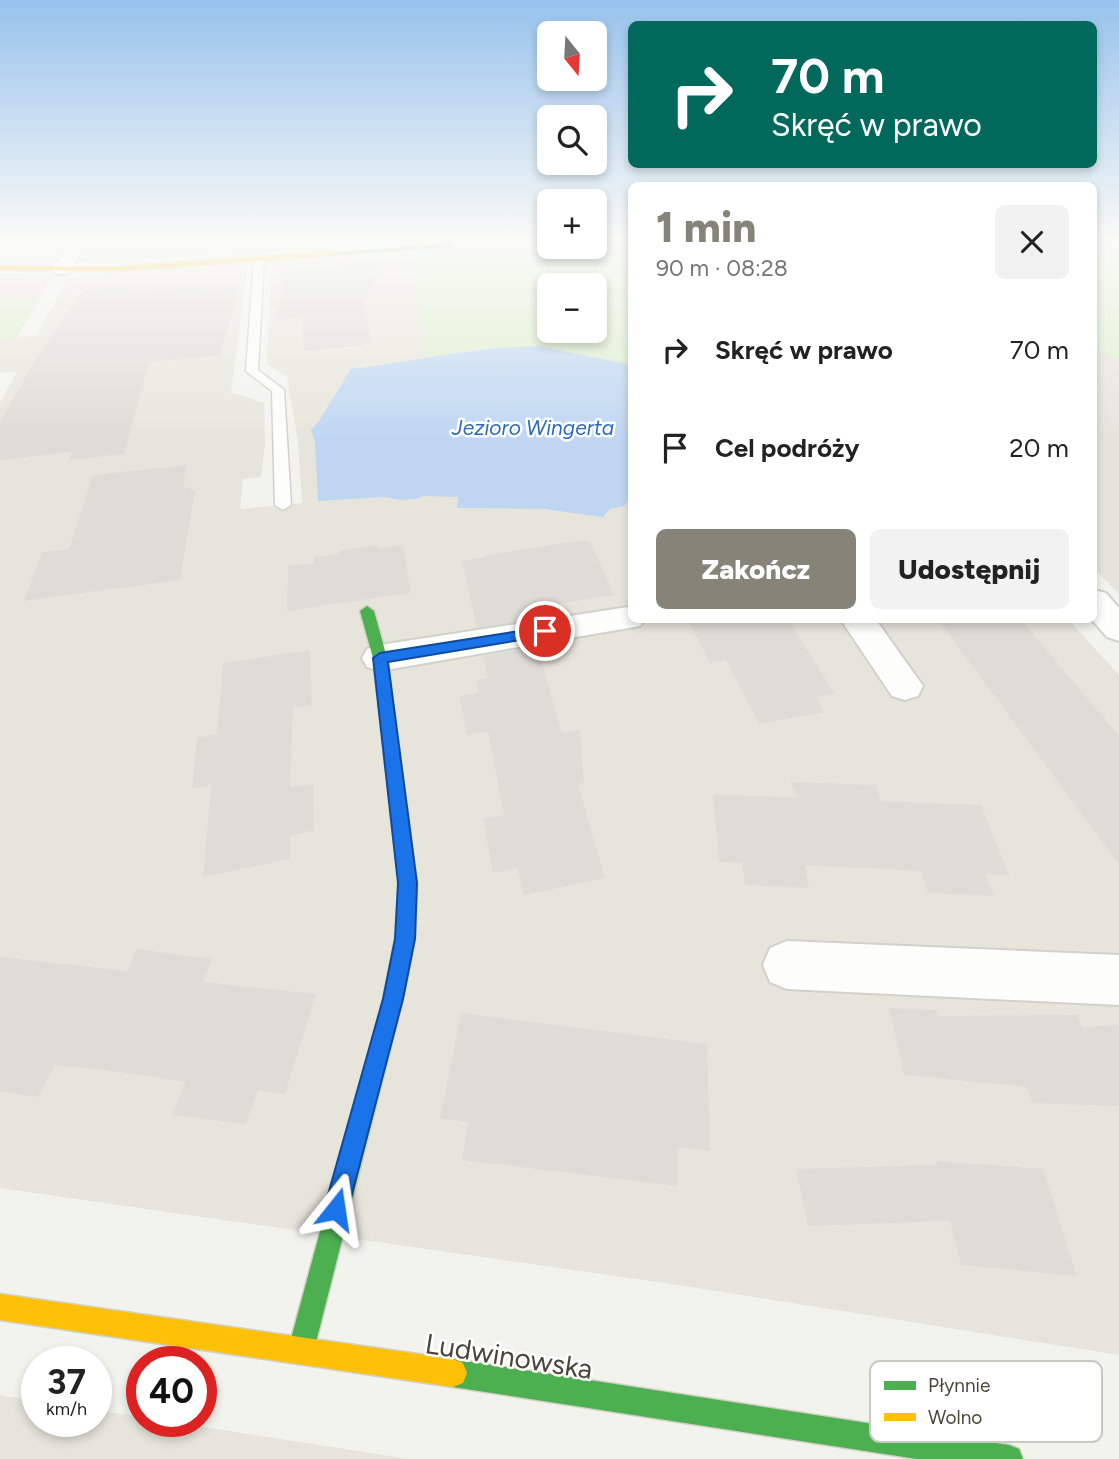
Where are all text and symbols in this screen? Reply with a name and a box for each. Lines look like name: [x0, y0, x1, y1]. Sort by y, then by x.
north arrow: [537, 21, 607, 91]
map controls: [537, 21, 607, 343]
text: 70 m: [771, 46, 884, 105]
icon: right: [656, 49, 747, 140]
button: search: [537, 105, 607, 175]
text: Skręć w prawo: [771, 106, 982, 144]
button: +: [537, 189, 607, 259]
text: 1 min: [656, 202, 756, 253]
button: close: [995, 205, 1069, 279]
text: 90 m · 08:28: [656, 254, 788, 282]
button: −: [537, 273, 607, 343]
icon: right: [656, 331, 694, 369]
text: Skręć w prawo: [715, 334, 893, 366]
text: 70 m: [1010, 334, 1069, 366]
water label: Jezioro Wingerta: [451, 415, 614, 440]
icon: arrive: [656, 429, 694, 467]
text: Cel podróży: [715, 432, 859, 464]
text: 20 m: [1009, 432, 1069, 464]
button: Zakończ: [656, 529, 856, 609]
button: Udostępnij: [870, 529, 1069, 609]
pin: [515, 601, 575, 661]
icon: arrive: [526, 612, 564, 650]
position arrow: [299, 1172, 373, 1246]
street label: Ludwinowska: [423, 1326, 595, 1386]
speed limit sign: 40: [126, 1346, 217, 1437]
text: 37: [47, 1361, 86, 1403]
legend: [870, 1361, 1102, 1442]
text: Płynnie: [928, 1374, 990, 1397]
text: km/h: [46, 1398, 87, 1420]
text: Wolno: [928, 1406, 982, 1429]

